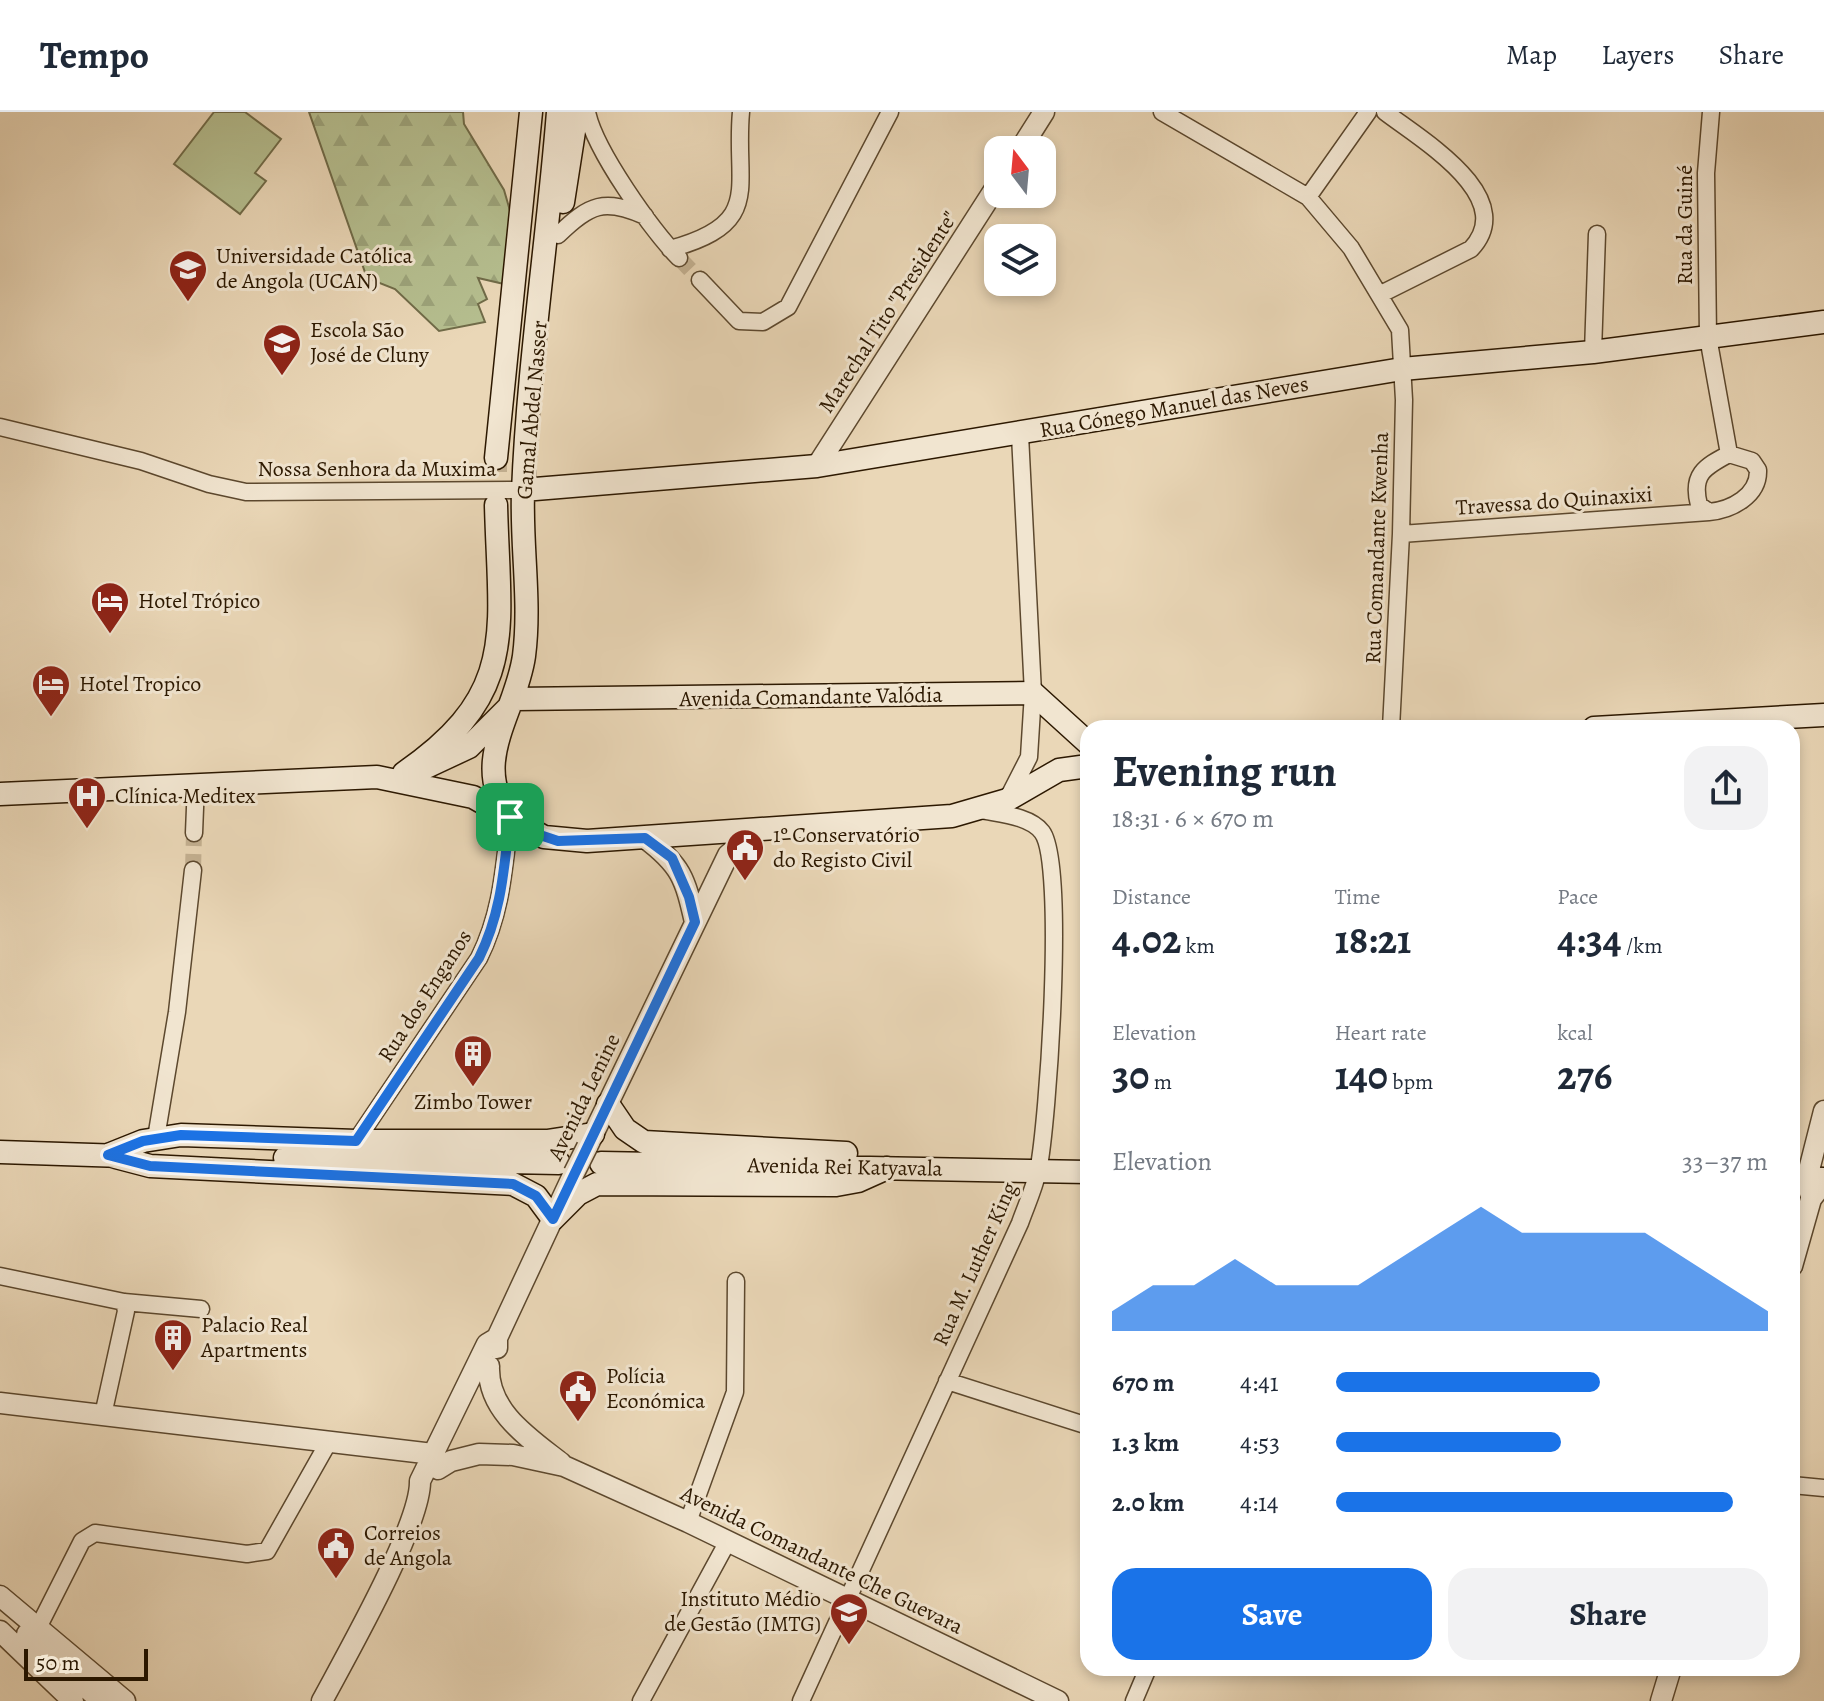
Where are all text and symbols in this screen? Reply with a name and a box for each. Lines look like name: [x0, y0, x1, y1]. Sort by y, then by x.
text: Tempo: [40, 29, 149, 81]
text: Map: [1506, 36, 1557, 74]
text: Layers: [1601, 36, 1674, 74]
text: Share: [1718, 36, 1784, 74]
north arrow: [984, 136, 1056, 208]
map controls: [984, 136, 1056, 296]
street label: Rua da Guiné: [1670, 165, 1700, 285]
street label: Marechal Tito "Presidente": [811, 205, 965, 419]
button: layers: [984, 224, 1056, 296]
place label: Universidade Católica de Angola (UCAN): [216, 241, 414, 296]
school or university icon: Universidade Católica de Angola (UCAN): [167, 248, 209, 303]
place label: Escola São José de Cluny: [310, 315, 429, 370]
street label: Gamal Abdel Nasser: [509, 319, 555, 501]
school or university icon: Escola São José de Cluny: [261, 322, 303, 377]
street label: Rua Cónego Manuel das Neves: [1037, 369, 1311, 445]
street label: Rua Comandante Kwenha: [1358, 431, 1396, 664]
street label: Nossa Senhora da Muxima: [257, 454, 497, 484]
street label: Travessa do Quinaxixi: [1455, 479, 1653, 523]
hotel icon: Hotel Trópico: [89, 580, 131, 635]
place label: Hotel Trópico: [138, 586, 260, 616]
hotel icon: Hotel Tropico: [30, 663, 72, 718]
place label: Hotel Tropico: [79, 669, 201, 699]
street label: Avenida Comandante Valódia: [678, 680, 944, 714]
text: Evening run: [1112, 741, 1337, 801]
button: share: [1684, 746, 1768, 830]
hospital icon: Clínica Meditex: [66, 775, 108, 830]
place label: Clínica Meditex: [115, 781, 256, 811]
pin: [476, 783, 544, 851]
icon: arrive: [488, 795, 532, 839]
text: 18:31 · 6 × 670 m: [1112, 801, 1274, 836]
place label: 1º Conservatório do Registo Civil: [773, 820, 920, 875]
public building icon: 1º Conservatório do Registo Civil: [724, 827, 766, 882]
text: Distance: [1112, 882, 1191, 912]
text: Time: [1335, 882, 1380, 912]
text: Pace: [1557, 882, 1598, 912]
text: 4.02: [1112, 912, 1181, 967]
text: 18:21: [1335, 912, 1411, 967]
text: 4:34: [1557, 912, 1622, 967]
street label: Rua dos Enganos: [371, 924, 479, 1068]
text: km: [1181, 931, 1215, 961]
text: /km: [1622, 931, 1663, 961]
text: Elevation: [1112, 1018, 1196, 1048]
text: Heart rate: [1335, 1018, 1427, 1048]
text: kcal: [1557, 1018, 1593, 1048]
street label: Avenida Lenine: [540, 1029, 628, 1166]
building icon: Zimbo Tower: [452, 1033, 494, 1088]
text: 30: [1112, 1048, 1149, 1103]
text: 140: [1335, 1048, 1388, 1103]
text: 276: [1557, 1048, 1612, 1103]
text: m: [1149, 1067, 1172, 1097]
text: bpm: [1388, 1067, 1433, 1097]
place label: Zimbo Tower: [414, 1087, 532, 1117]
text: Elevation: [1112, 1144, 1212, 1179]
text: 33–37 m: [1682, 1144, 1768, 1179]
street label: Avenida Rei Katyavala: [746, 1150, 944, 1184]
street label: Rua M. Luther King: [925, 1177, 1025, 1351]
place label: Palacio Real Apartments: [200, 1310, 308, 1365]
building icon: Palacio Real Apartments: [152, 1317, 194, 1372]
place label: Polícia Económica: [606, 1361, 706, 1416]
text: 670 m: [1112, 1365, 1175, 1400]
text: 4:41: [1240, 1365, 1279, 1400]
public building icon: Polícia Económica: [557, 1368, 599, 1423]
text: 1.3 km: [1112, 1425, 1179, 1460]
text: 4:53: [1240, 1425, 1280, 1460]
street label: Avenida Comandante Che Guevara: [675, 1478, 969, 1642]
text: 2.0 km: [1112, 1485, 1185, 1520]
text: 4:14: [1240, 1485, 1279, 1520]
place label: Correios de Angola: [364, 1518, 453, 1573]
public building icon: Correios de Angola: [315, 1525, 357, 1580]
button: Save: [1112, 1568, 1432, 1660]
button: Share: [1448, 1568, 1768, 1660]
place label: Instituto Médio de Gestão (IMTG): [664, 1584, 821, 1639]
school or university icon: Instituto Médio de Gestão (IMTG): [828, 1591, 870, 1646]
scale bar: [24, 1645, 148, 1681]
text: 50 m: [36, 1648, 80, 1678]

